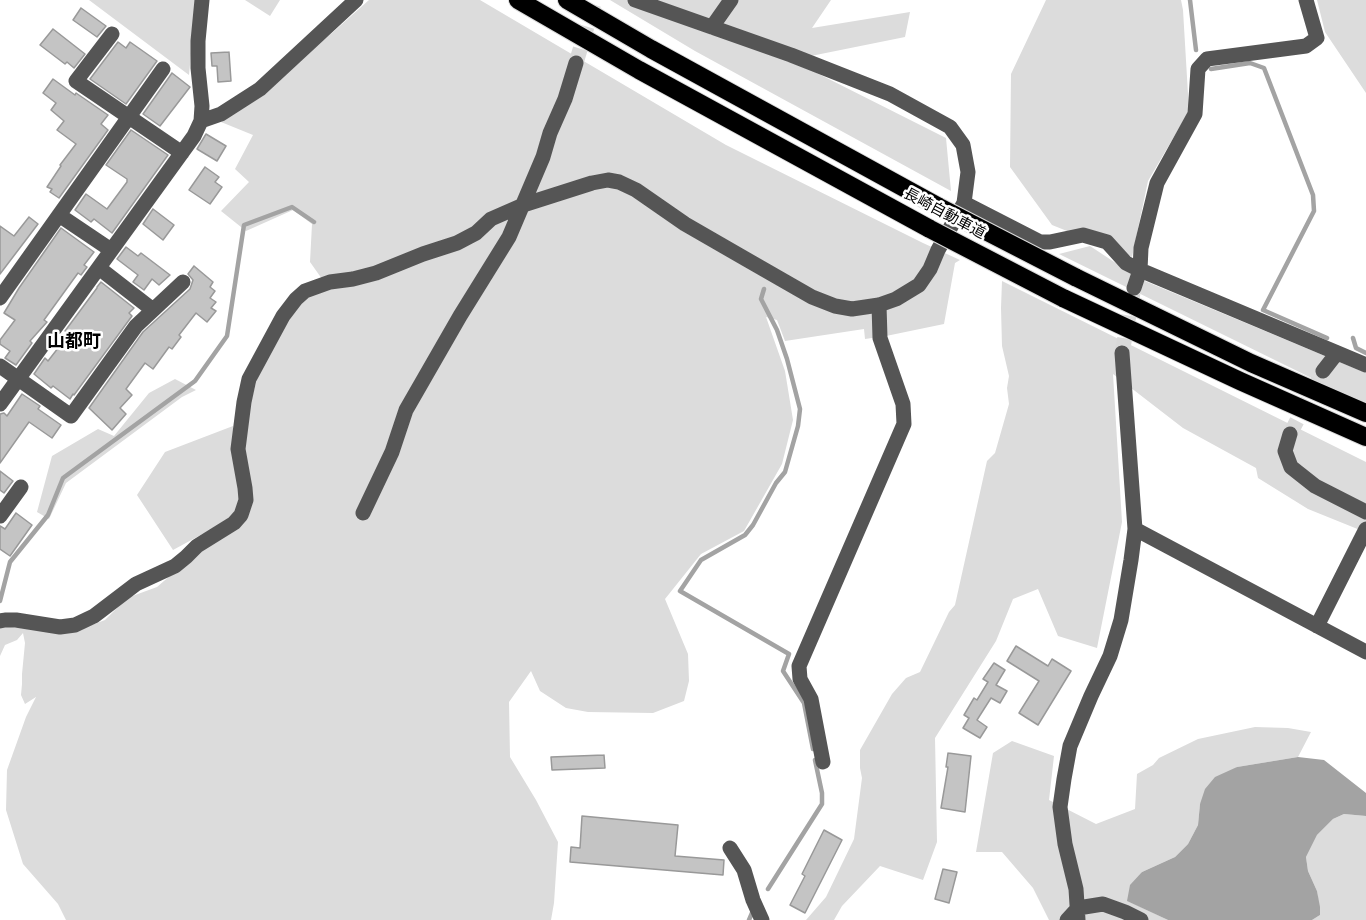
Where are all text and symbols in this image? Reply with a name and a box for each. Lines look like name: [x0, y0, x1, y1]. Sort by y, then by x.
street label: 長崎自動車道: [900, 186, 988, 244]
district label: 山都町: [47, 332, 101, 354]

